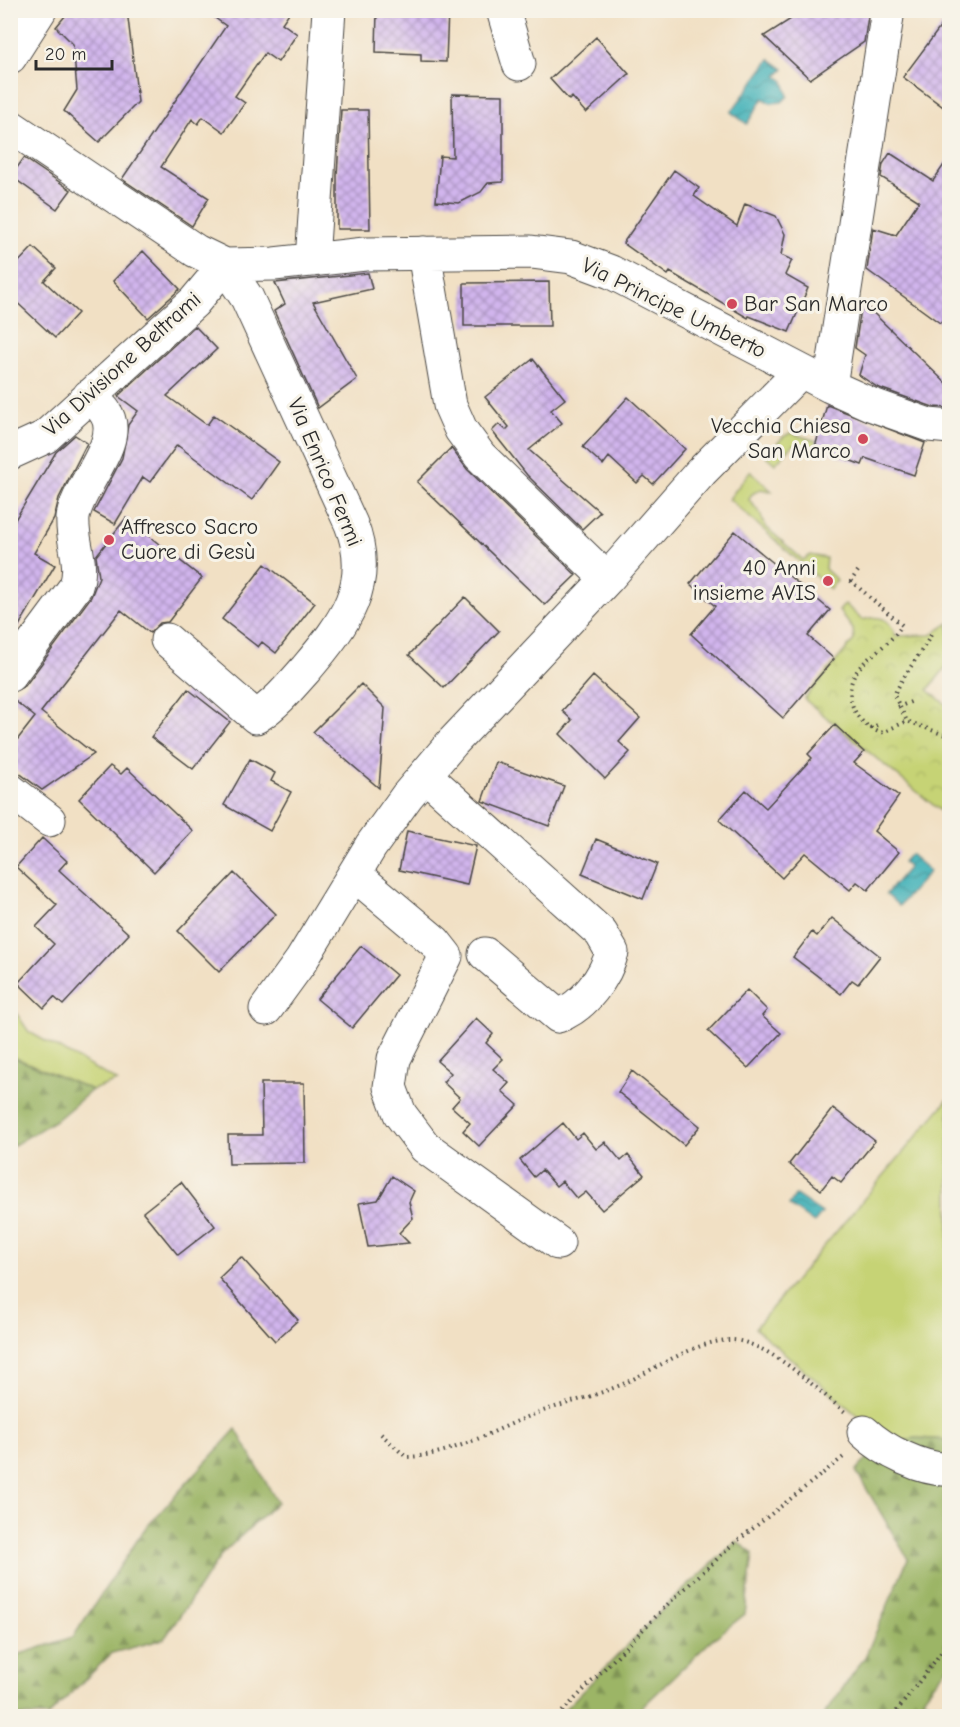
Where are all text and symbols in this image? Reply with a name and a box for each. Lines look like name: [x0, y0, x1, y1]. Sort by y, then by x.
scale bar: [36, 33, 112, 71]
text: 20 m: [45, 44, 86, 65]
street label: Via Principe Umberto: [578, 252, 770, 364]
street label: Via Divisione Beltrami: [38, 286, 206, 442]
place label: Bar San Marco: [744, 291, 888, 317]
marker: Bar San Marco: [725, 297, 739, 311]
street label: Via Enrico Fermi: [282, 394, 368, 550]
place label: Vecchia Chiesa San Marco: [711, 413, 851, 464]
marker: Vecchia Chiesa San Marco: [856, 432, 870, 446]
place label: Affresco Sacro Cuore di Gesù: [121, 514, 258, 565]
marker: Affresco Sacro Cuore di Gesù: [102, 533, 116, 547]
place label: 40 Anni insieme AVIS: [693, 555, 816, 606]
marker: 40 Anni insieme AVIS: [821, 574, 835, 588]

